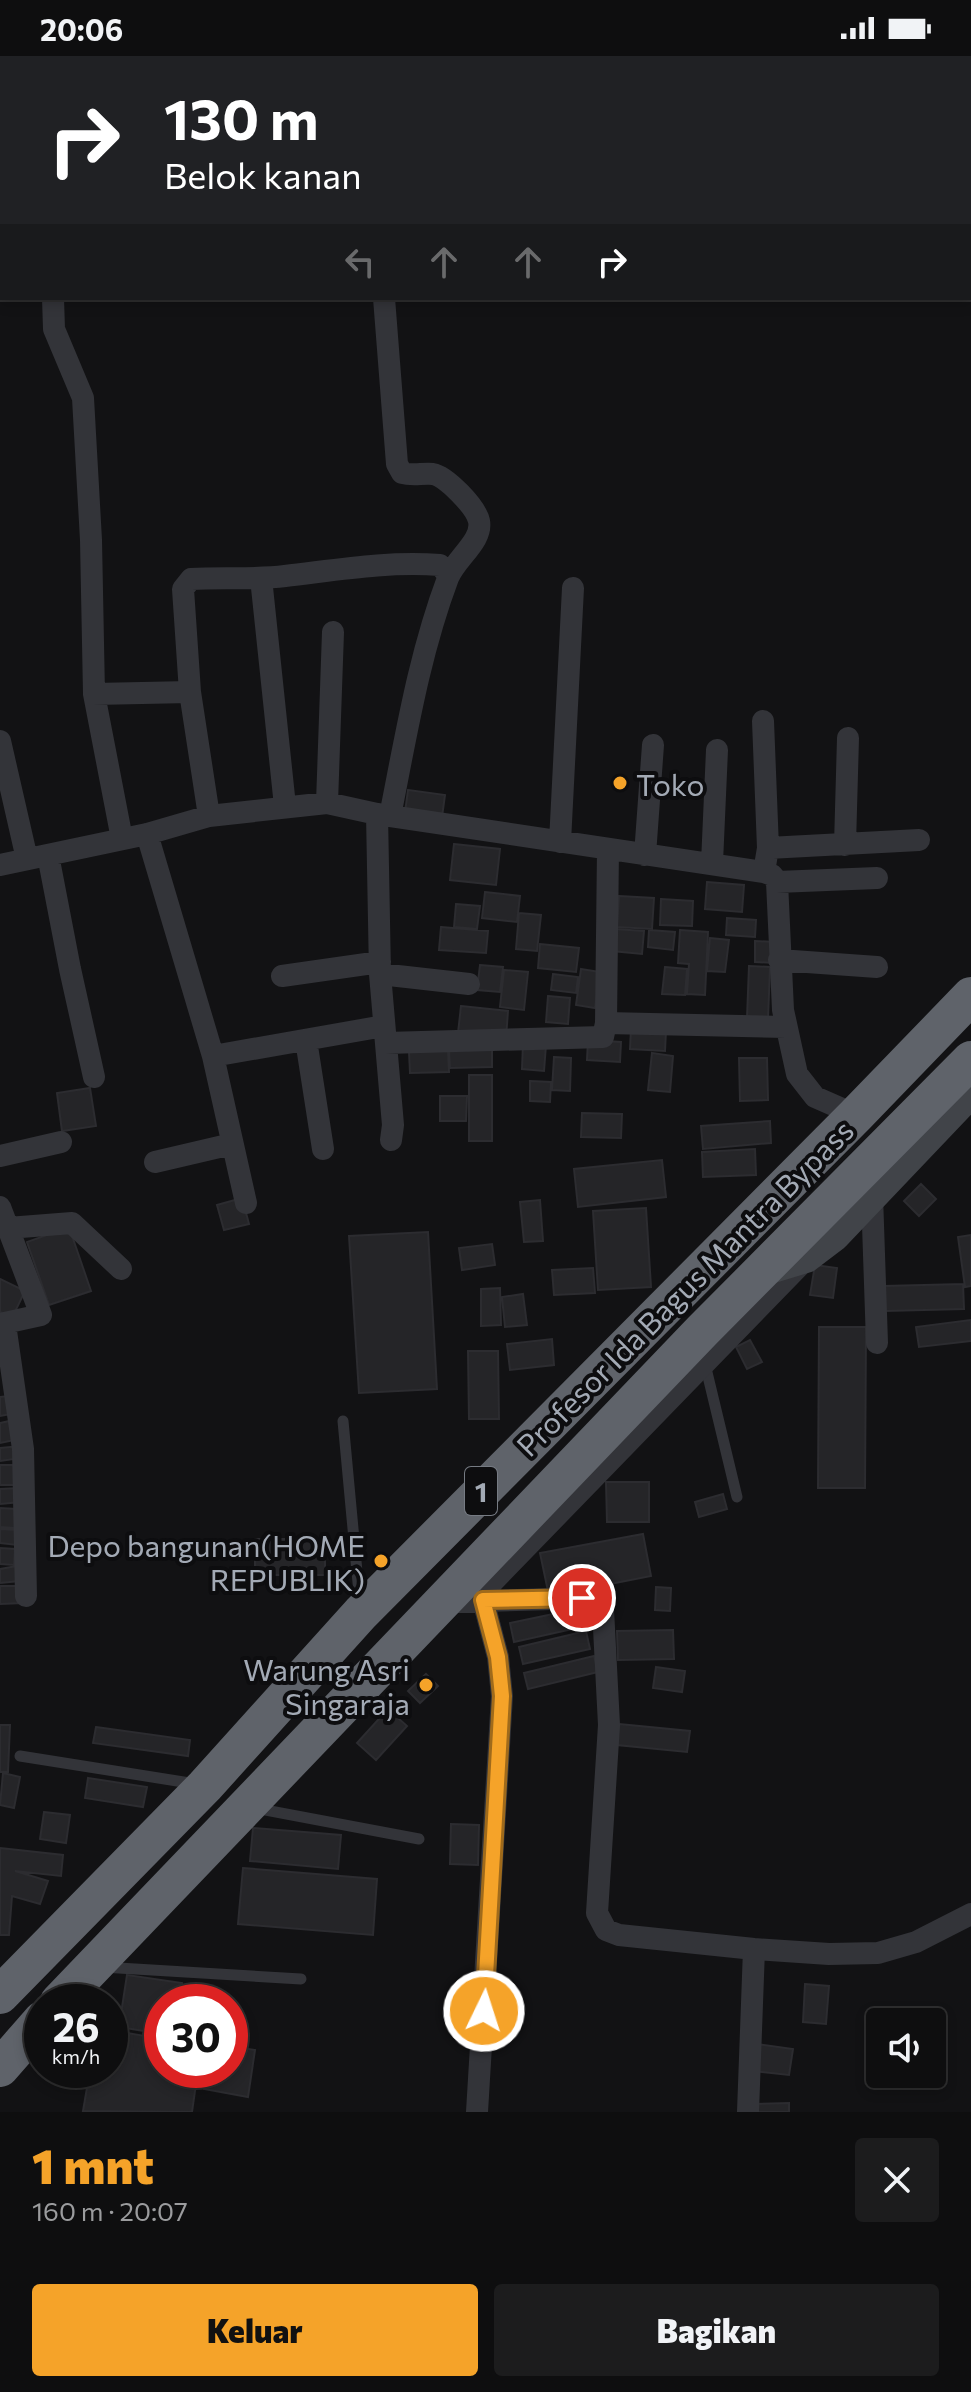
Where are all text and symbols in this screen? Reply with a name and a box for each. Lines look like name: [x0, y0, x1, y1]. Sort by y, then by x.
text: 20:06: [40, 10, 123, 47]
text: 130 m: [164, 83, 319, 152]
icon: right: [32, 88, 136, 192]
text: Belok kanan: [164, 152, 362, 196]
icon: left: [338, 240, 382, 284]
icon: ahead: [422, 240, 466, 284]
icon: ahead: [506, 240, 550, 284]
icon: right: [590, 240, 634, 284]
place label: Toko: [636, 765, 704, 802]
marker: Toko: [611, 774, 629, 792]
street label: Profesor Ida Bagus Mantra Bypass: [508, 1111, 860, 1463]
road number: 1: [465, 1467, 497, 1515]
place label: Depo bangunan(HOME REPUBLIK): [47, 1526, 365, 1597]
marker: Depo bangunan(HOME REPUBLIK): [372, 1552, 390, 1570]
pin: [548, 1564, 616, 1632]
icon: arrive: [560, 1576, 604, 1620]
place label: Warung Asri Singaraja: [243, 1650, 410, 1721]
marker: Warung Asri Singaraja: [417, 1676, 435, 1694]
position arrow: [442, 1969, 526, 2053]
speed limit sign: 30: [144, 1984, 248, 2088]
text: 26: [52, 2001, 100, 2050]
map controls: [866, 2008, 946, 2088]
button: sound: [866, 2008, 946, 2088]
text: km/h: [52, 2044, 100, 2068]
text: 1 mnt: [32, 2135, 154, 2194]
button: close: [855, 2138, 939, 2222]
text: 160 m · 20:07: [32, 2195, 188, 2226]
button: Keluar: [32, 2284, 478, 2376]
button: Bagikan: [494, 2284, 939, 2376]

